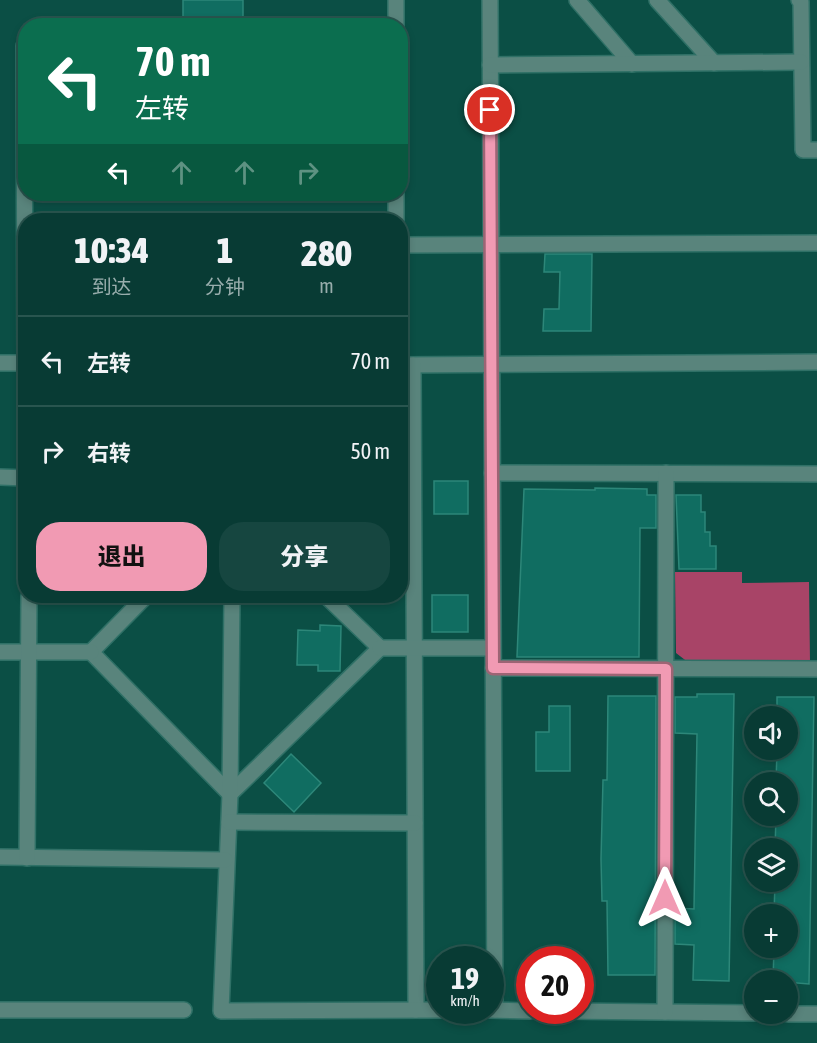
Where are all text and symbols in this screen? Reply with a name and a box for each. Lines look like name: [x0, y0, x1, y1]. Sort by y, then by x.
text: 70 m: [135, 37, 210, 85]
icon: left: [36, 42, 114, 120]
pin: [464, 84, 515, 135]
text: 左转: [135, 93, 189, 124]
icon: arrive: [473, 93, 506, 126]
icon: left: [102, 156, 135, 189]
icon: ahead: [165, 156, 198, 189]
icon: ahead: [228, 156, 261, 189]
icon: right: [291, 156, 324, 189]
text: 10:34: [74, 229, 149, 271]
text: 1: [217, 229, 233, 271]
text: 280: [301, 232, 352, 274]
text: m: [319, 274, 334, 297]
text: 到达: [92, 275, 132, 298]
text: 分钟: [205, 275, 245, 298]
icon: left: [36, 345, 69, 378]
text: 70 m: [350, 348, 390, 374]
text: 左转: [87, 350, 131, 376]
icon: right: [36, 435, 69, 468]
text: 50 m: [350, 438, 390, 464]
text: 右转: [87, 440, 131, 466]
button: 退出: [36, 522, 207, 591]
button: 分享: [219, 522, 390, 591]
map controls: [744, 706, 798, 1024]
button: sound: [744, 706, 798, 760]
button: search: [744, 772, 798, 826]
button: layers: [744, 838, 798, 892]
position arrow: [633, 866, 697, 930]
button: +: [744, 904, 798, 958]
speed limit sign: 20: [516, 946, 594, 1024]
text: 19: [451, 961, 479, 995]
button: −: [744, 970, 798, 1024]
text: km/h: [450, 992, 480, 1009]

